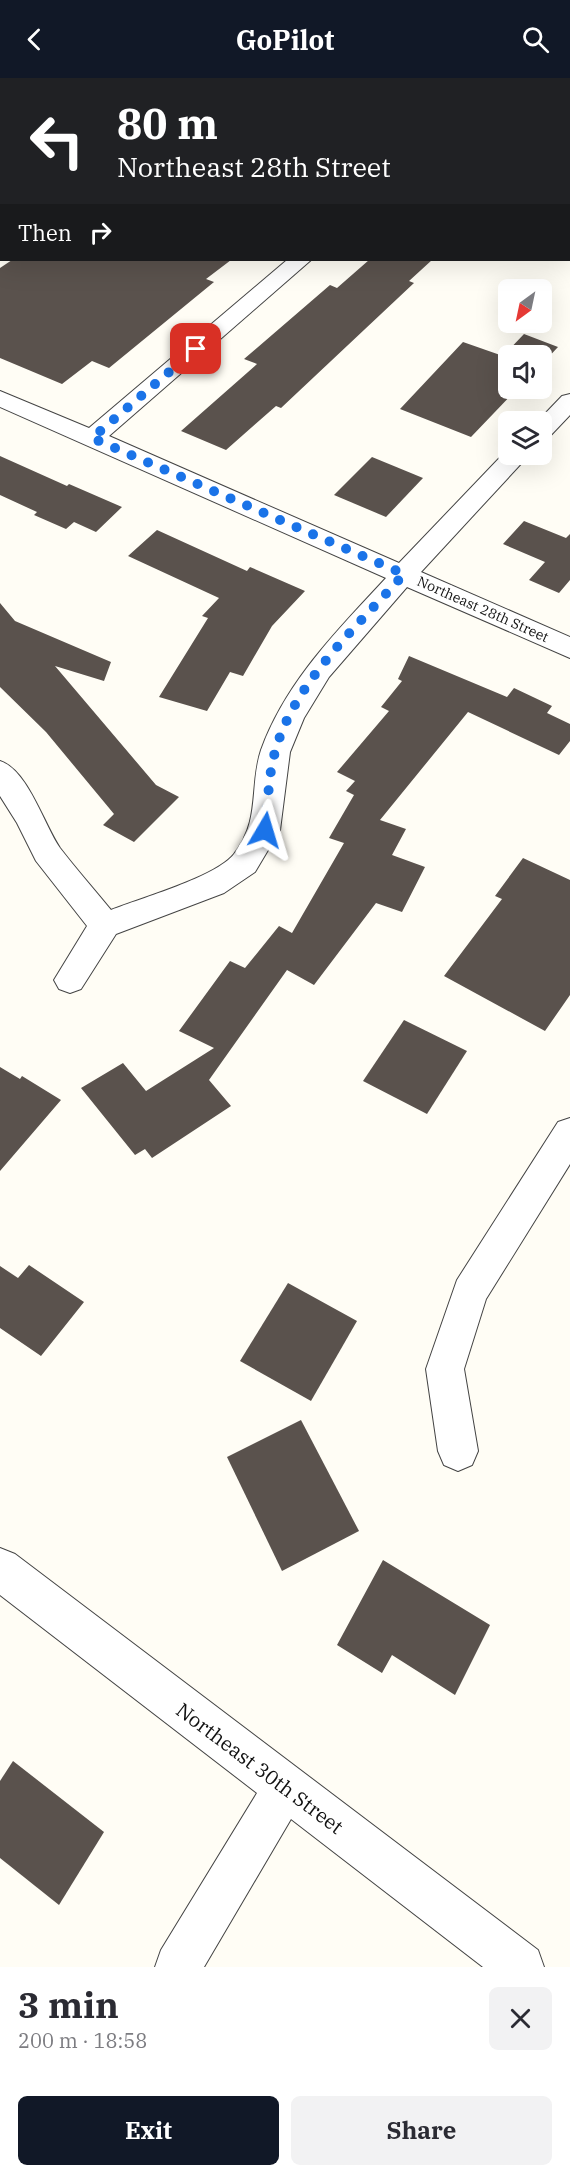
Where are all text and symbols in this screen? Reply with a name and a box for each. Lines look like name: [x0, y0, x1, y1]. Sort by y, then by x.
text: GoPilot: [236, 22, 334, 57]
icon: back: [18, 23, 51, 56]
icon: search: [519, 23, 552, 56]
text: 80 m: [117, 96, 218, 151]
icon: left: [18, 102, 96, 180]
text: Northeast 28th Street: [117, 149, 391, 184]
icon: right: [84, 216, 117, 249]
text: Then: [18, 218, 72, 247]
north arrow: [498, 279, 552, 333]
map controls: [498, 279, 552, 465]
pin: [170, 323, 221, 374]
icon: arrive: [179, 332, 212, 365]
button: sound: [498, 345, 552, 399]
button: layers: [498, 411, 552, 465]
street label: Northeast 28th Street: [414, 572, 552, 646]
position arrow: [233, 798, 297, 862]
street label: Northeast 30th Street: [171, 1696, 349, 1840]
text: 3 min: [18, 1981, 119, 2028]
button: close: [489, 1987, 552, 2050]
text: 200 m · 18:58: [18, 2027, 147, 2054]
button: Exit: [18, 2096, 279, 2165]
button: Share: [291, 2096, 552, 2165]

